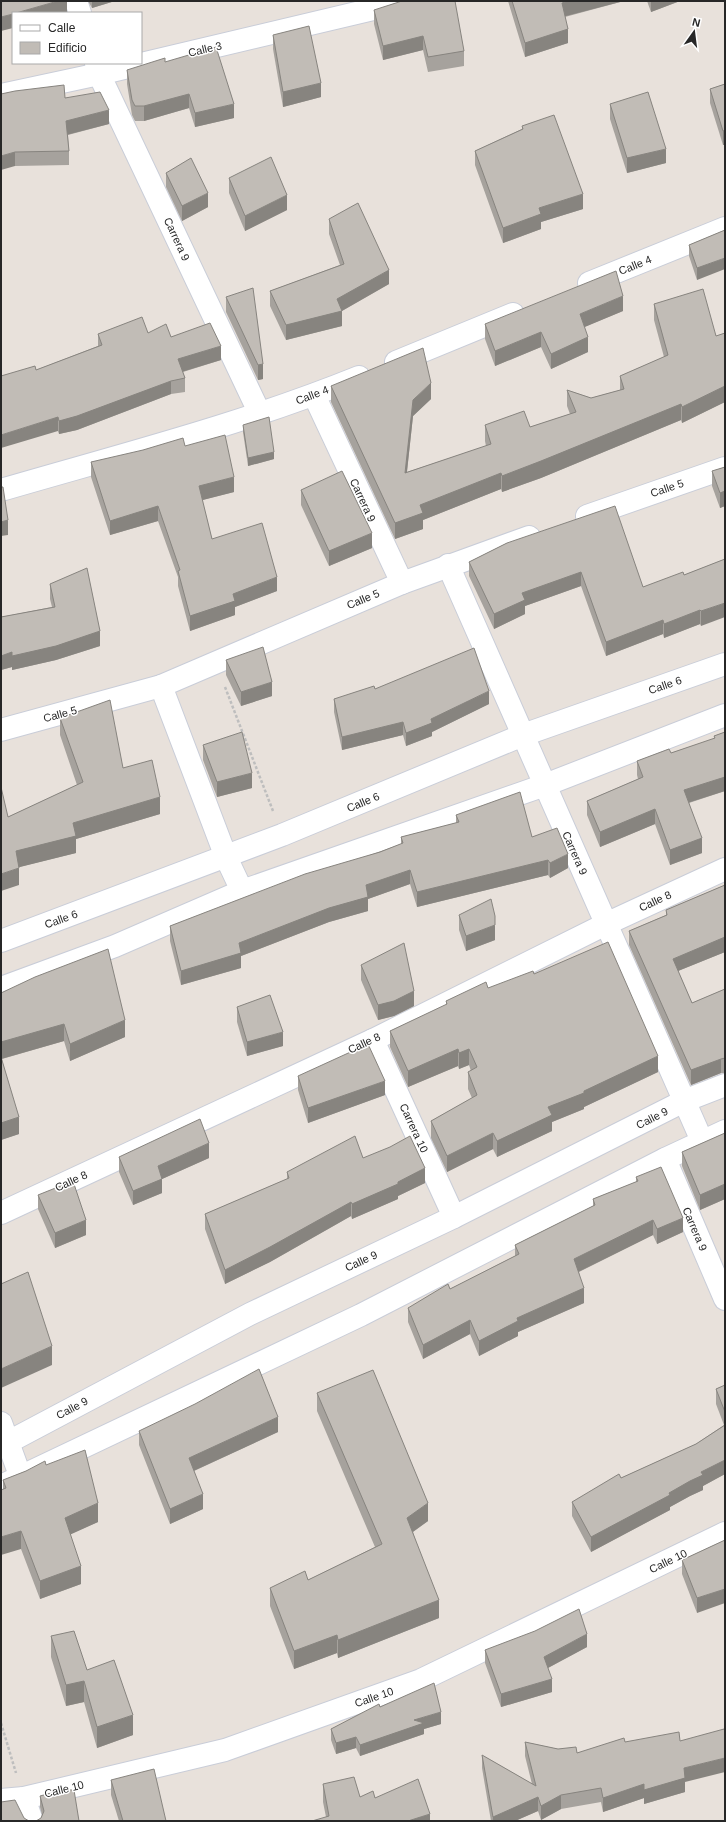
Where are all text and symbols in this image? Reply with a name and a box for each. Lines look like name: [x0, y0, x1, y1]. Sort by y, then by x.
legend: [12, 12, 142, 64]
north arrow: [674, 12, 714, 52]
text: N: [691, 16, 702, 29]
text: Calle: [48, 21, 76, 35]
street label: Calle 3: [187, 39, 223, 59]
text: Edificio: [48, 41, 87, 55]
street label: Carrera 9: [162, 215, 192, 263]
street label: Calle 4: [617, 253, 653, 277]
street label: Calle 4: [294, 383, 330, 407]
street label: Carrera 9: [348, 476, 378, 524]
street label: Calle 5: [649, 477, 685, 499]
street label: Calle 5: [345, 587, 381, 611]
street label: Calle 6: [647, 674, 683, 696]
street label: Calle 5: [42, 704, 78, 724]
street label: Calle 6: [345, 790, 381, 814]
street label: Carrera 9: [560, 829, 590, 877]
street label: Calle 8: [637, 888, 673, 914]
street label: Calle 6: [43, 908, 79, 930]
street label: Calle 8: [346, 1030, 382, 1056]
street label: Carrera 10: [397, 1102, 431, 1154]
street label: Calle 9: [634, 1105, 670, 1131]
street label: Calle 8: [53, 1168, 89, 1194]
street label: Carrera 9: [680, 1205, 710, 1253]
street label: Calle 9: [343, 1248, 379, 1274]
street label: Calle 9: [54, 1395, 90, 1421]
street label: Calle 10: [647, 1547, 689, 1575]
street label: Calle 10: [353, 1685, 395, 1709]
street label: Calle 10: [43, 1778, 85, 1800]

